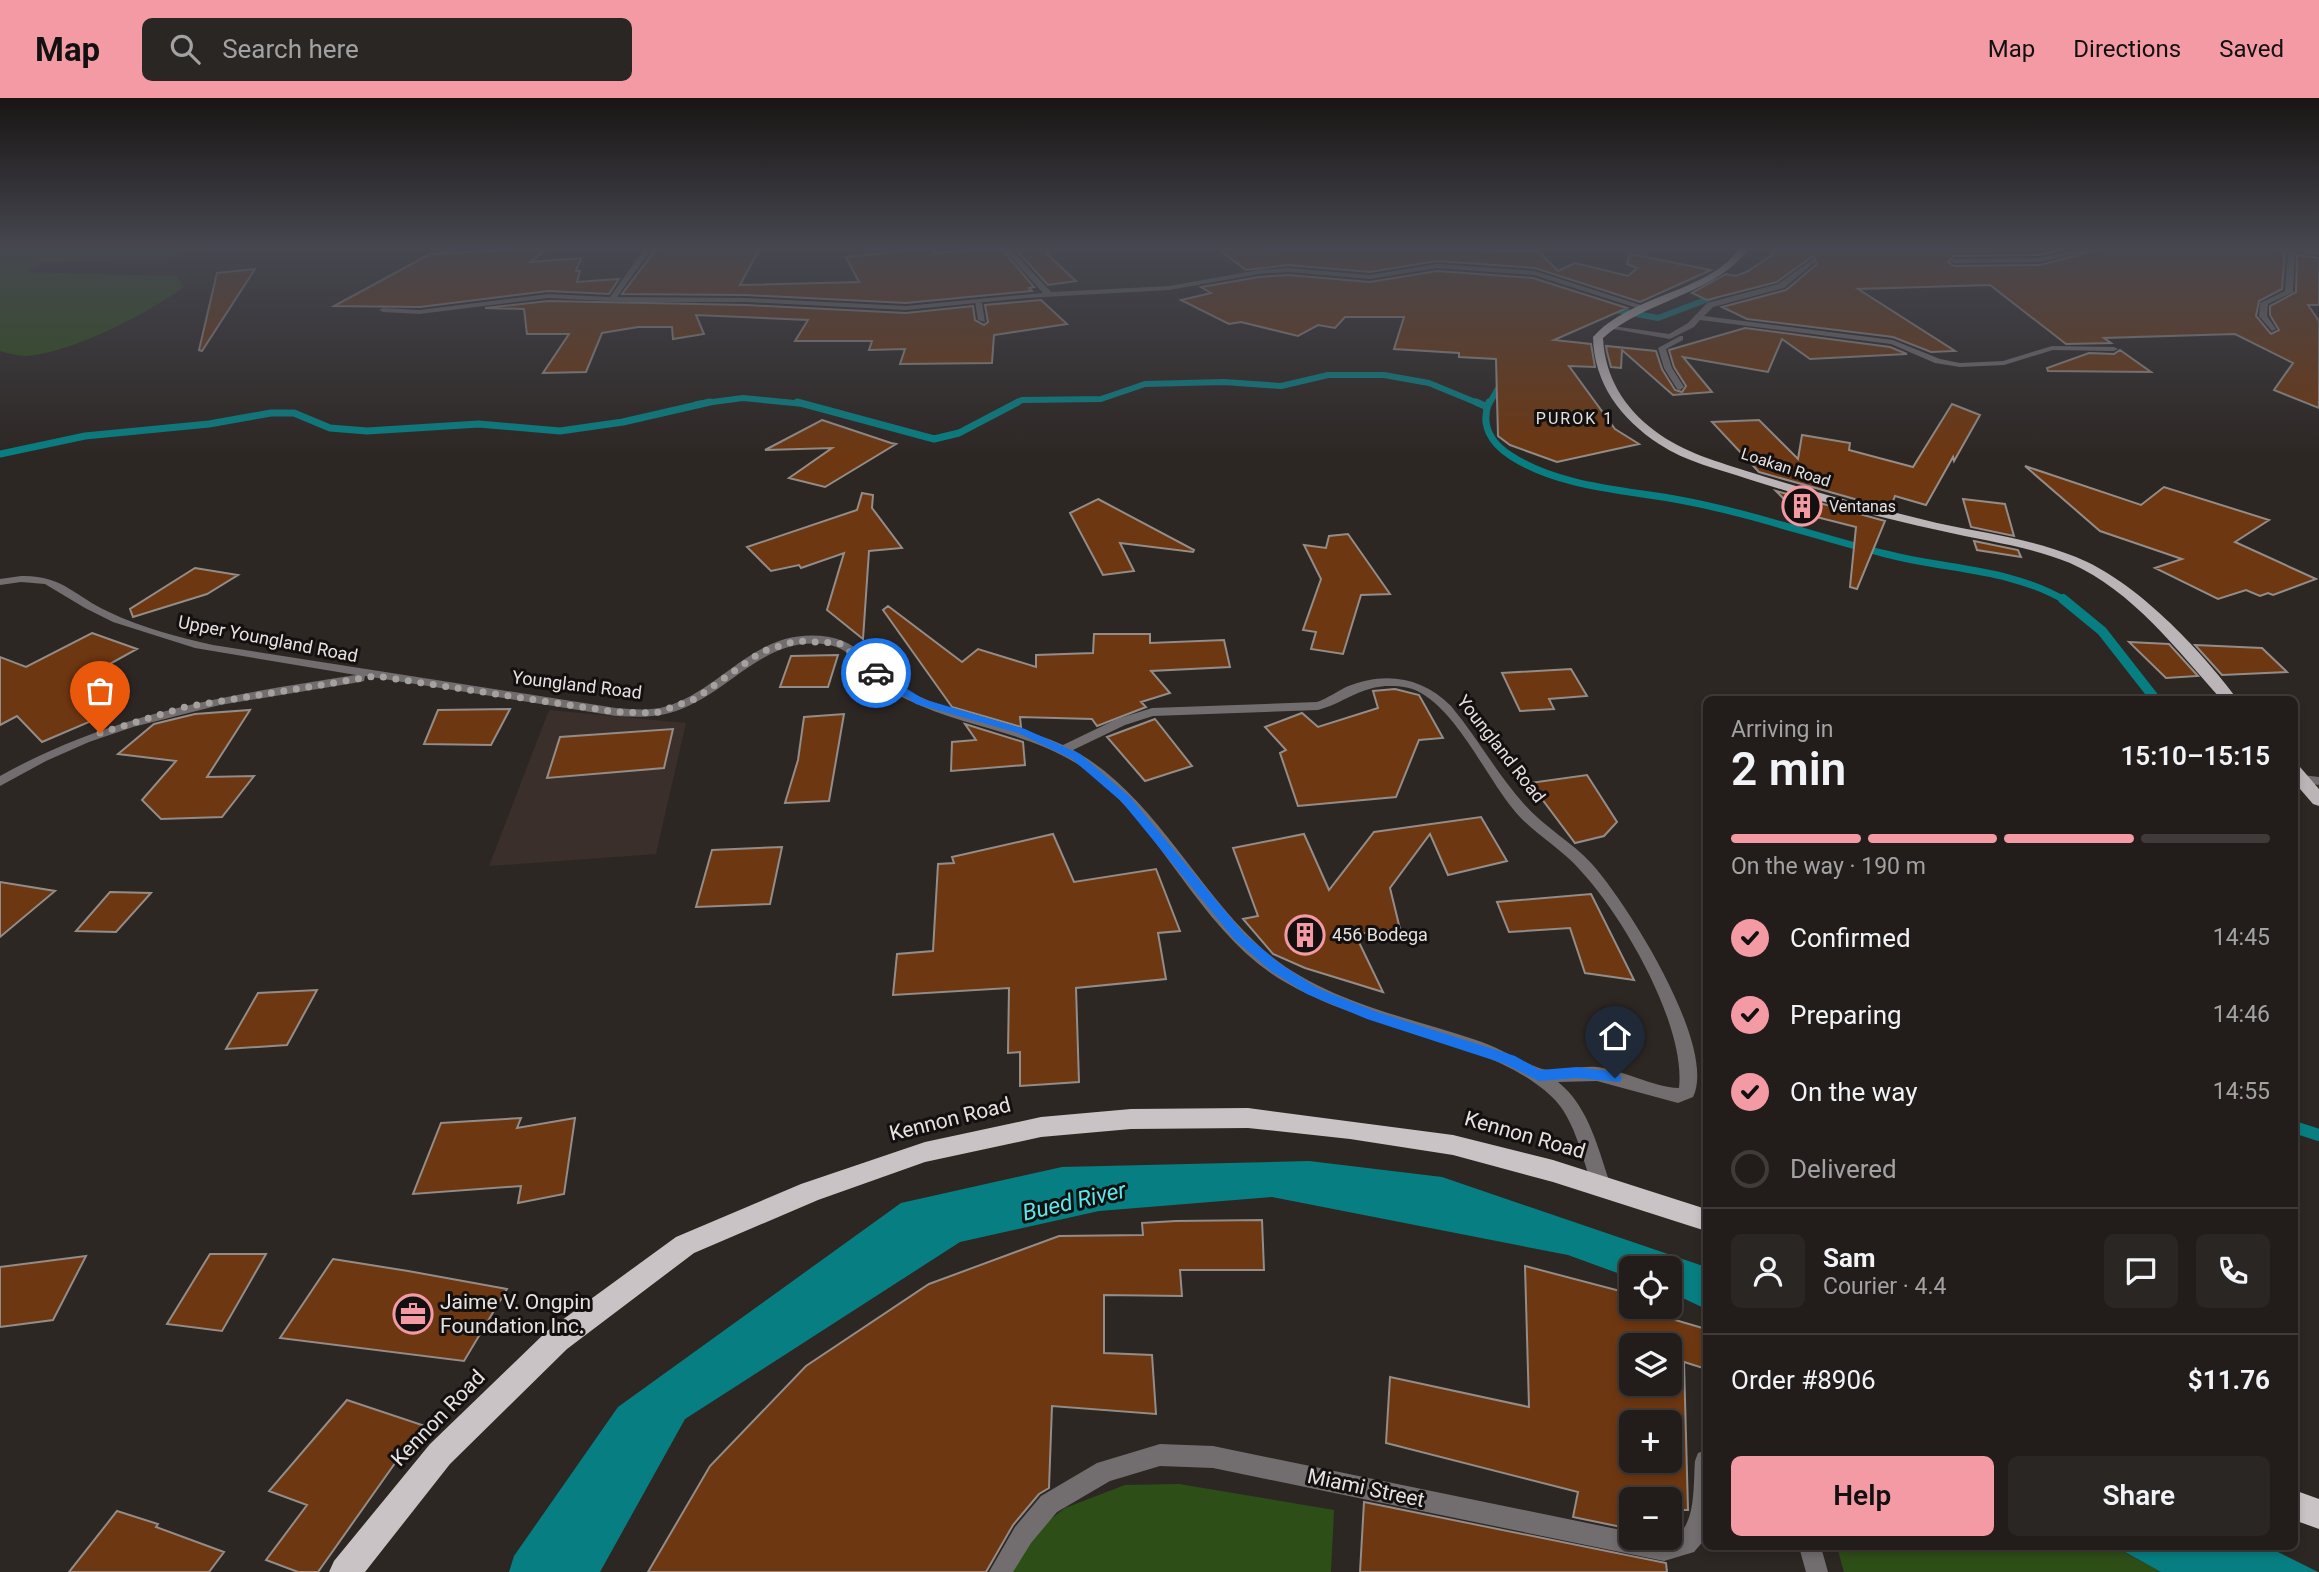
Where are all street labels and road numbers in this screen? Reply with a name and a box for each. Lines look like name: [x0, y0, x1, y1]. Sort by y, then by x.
street label: Loakan Road: [1739, 444, 1833, 491]
street label: Upper Youngland Road: [177, 611, 360, 666]
street label: Youngland Road: [511, 666, 643, 703]
street label: Youngland Road: [1453, 691, 1550, 807]
street label: Kennon Road: [887, 1092, 1013, 1146]
street label: Kennon Road: [1462, 1106, 1588, 1164]
street label: Kennon Road: [386, 1365, 490, 1471]
street label: Miami Street: [1305, 1464, 1427, 1512]

